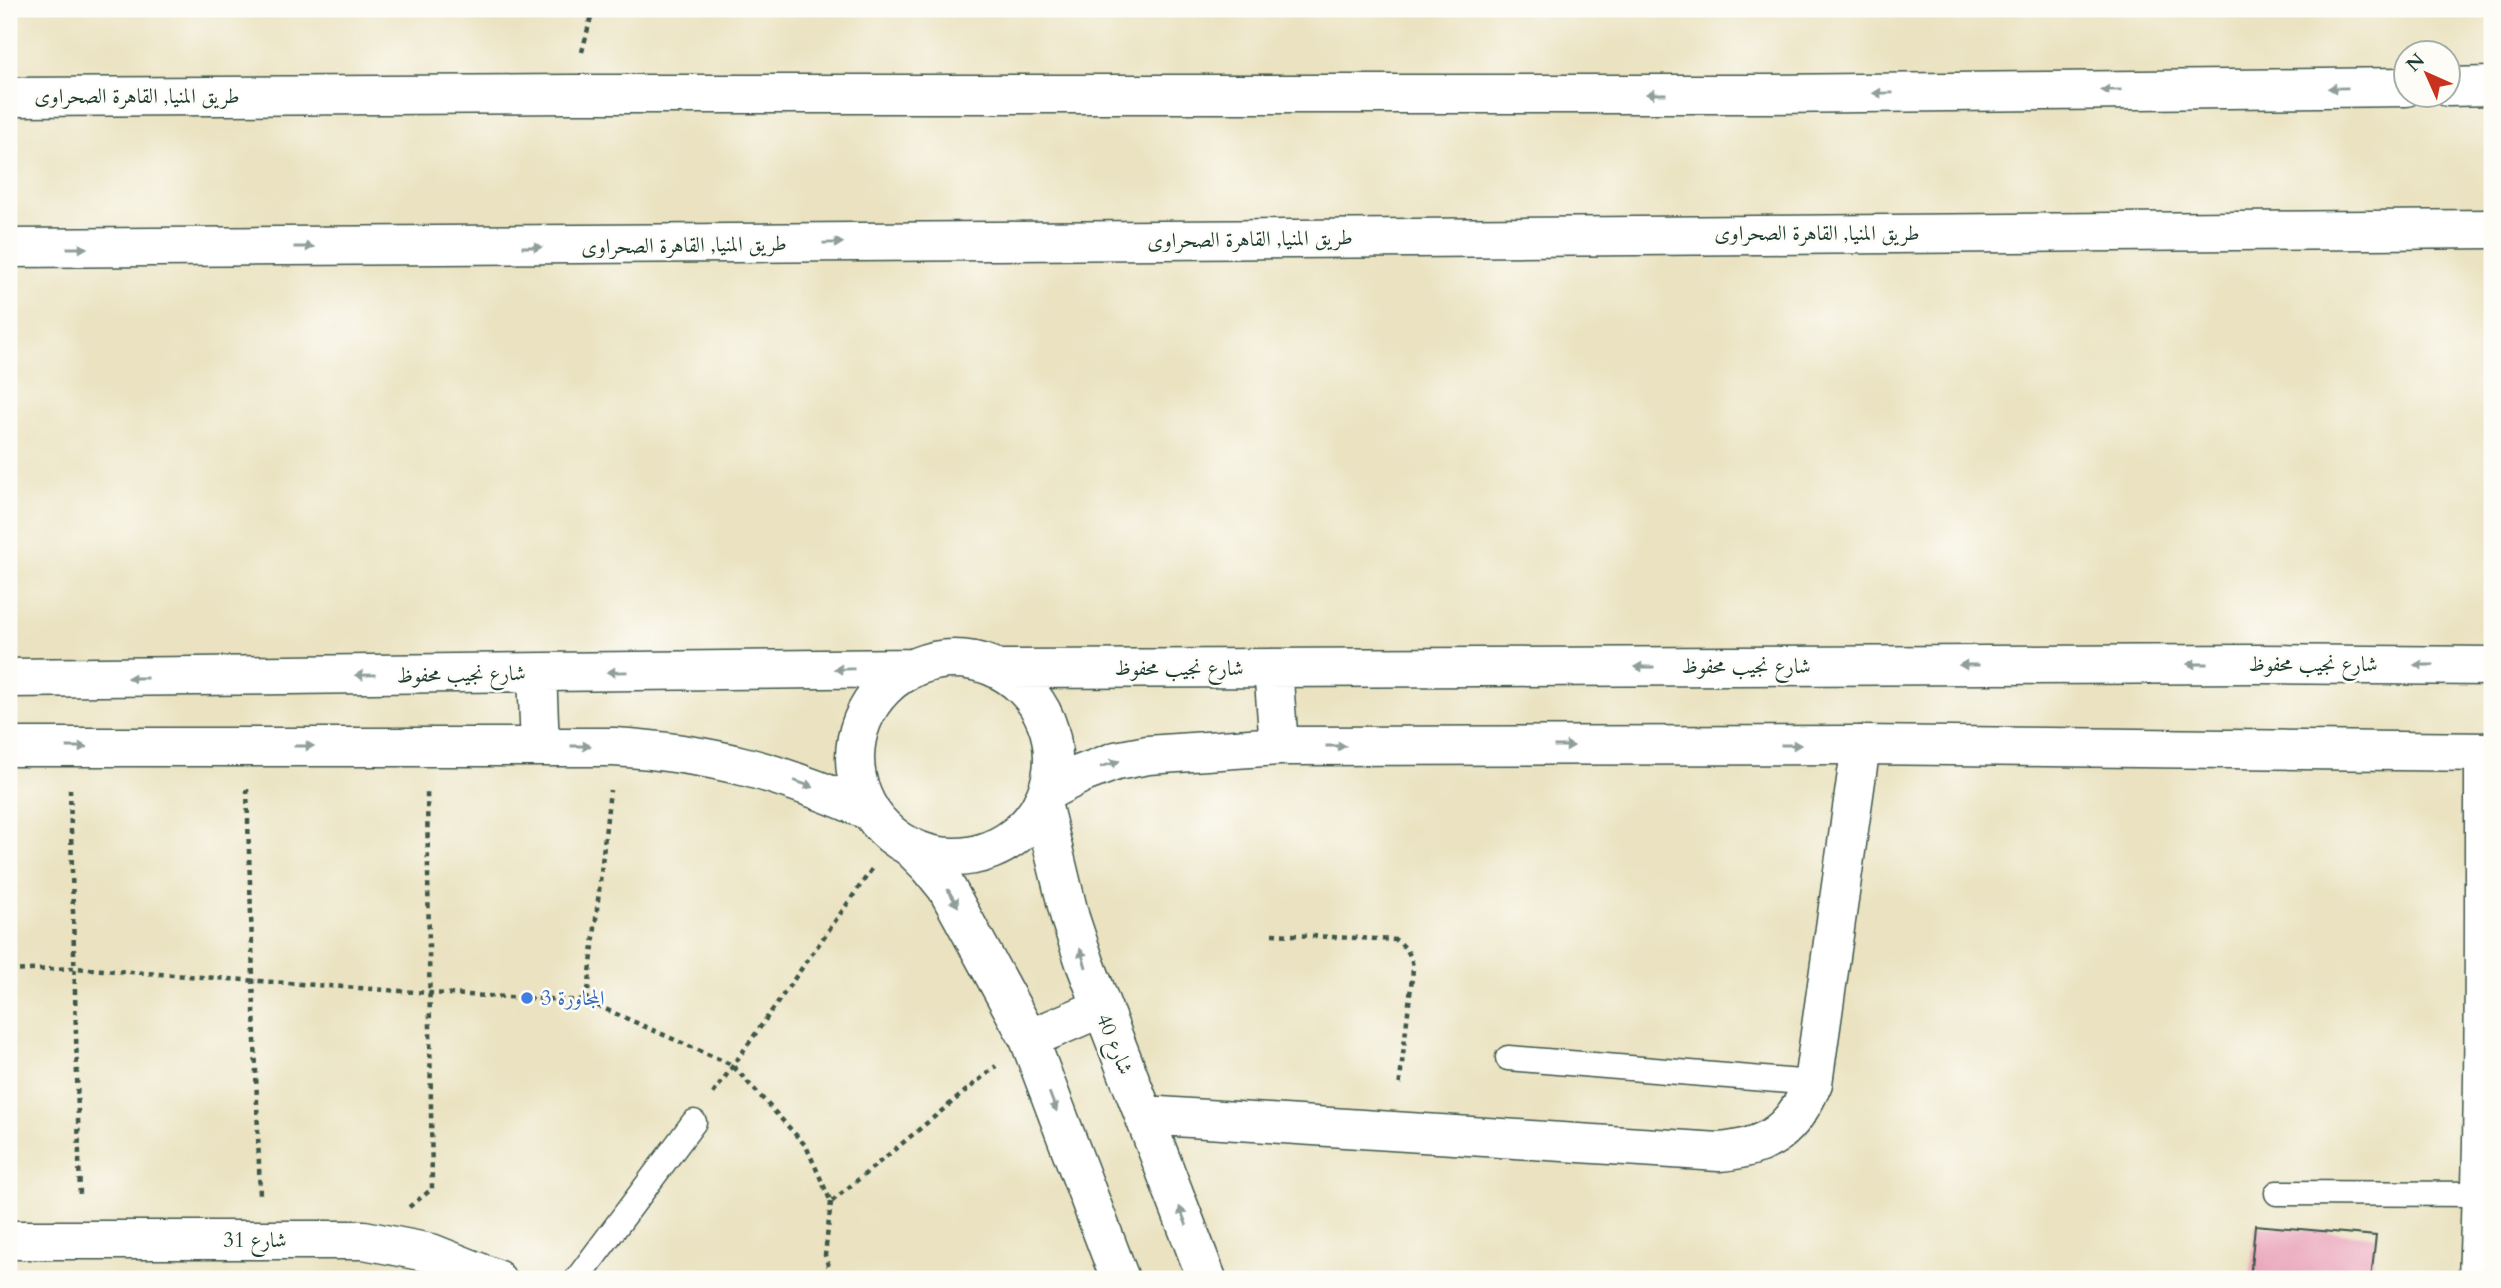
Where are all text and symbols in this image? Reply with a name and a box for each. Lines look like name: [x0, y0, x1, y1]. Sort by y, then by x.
north arrow: [2392, 38, 2462, 108]
text: N: [2401, 47, 2431, 78]
street label: طريق المنيا, القاهرة الصحراوى: [34, 82, 240, 111]
one-way arrow: [2327, 82, 2349, 94]
one-way arrow: [2100, 85, 2122, 96]
one-way arrow: [1872, 87, 1894, 99]
one-way arrow: [1645, 88, 1667, 100]
street label: طريق المنيا, القاهرة الصحراوى: [1714, 219, 1920, 248]
street label: طريق المنيا, القاهرة الصحراوى: [1147, 223, 1353, 256]
street label: طريق المنيا, القاهرة الصحراوى: [581, 229, 787, 262]
one-way arrow: [822, 237, 844, 249]
one-way arrow: [294, 241, 316, 253]
one-way arrow: [521, 241, 543, 252]
one-way arrow: [66, 242, 88, 254]
street label: شارع نجيب محفوظ: [2248, 650, 2378, 682]
street label: شارع نجيب محفوظ: [1681, 652, 1811, 684]
street label: شارع نجيب محفوظ: [1114, 654, 1244, 686]
one-way arrow: [2185, 658, 2207, 670]
street label: شارع نجيب محفوظ: [396, 659, 526, 693]
one-way arrow: [1958, 659, 1980, 671]
one-way arrow: [2413, 659, 2435, 671]
one-way arrow: [1632, 661, 1654, 672]
one-way arrow: [833, 663, 855, 675]
one-way arrow: [606, 666, 628, 678]
one-way arrow: [354, 669, 376, 681]
one-way arrow: [126, 672, 148, 684]
one-way arrow: [1780, 739, 1802, 751]
one-way arrow: [294, 740, 316, 752]
one-way arrow: [1325, 740, 1347, 752]
one-way arrow: [1553, 740, 1575, 752]
one-way arrow: [66, 741, 88, 753]
one-way arrow: [570, 741, 592, 752]
one-way arrow: [1100, 758, 1121, 768]
one-way arrow: [794, 779, 815, 790]
one-way arrow: [947, 889, 959, 908]
one-way arrow: [1077, 947, 1088, 968]
place label: المجاورة 3: [541, 984, 605, 1013]
marker: المجاورة 3: [519, 990, 535, 1006]
street label: شارع 40: [1086, 1009, 1140, 1080]
one-way arrow: [1048, 1091, 1059, 1112]
one-way arrow: [1177, 1205, 1188, 1226]
street label: شارع 31: [223, 1226, 287, 1258]

